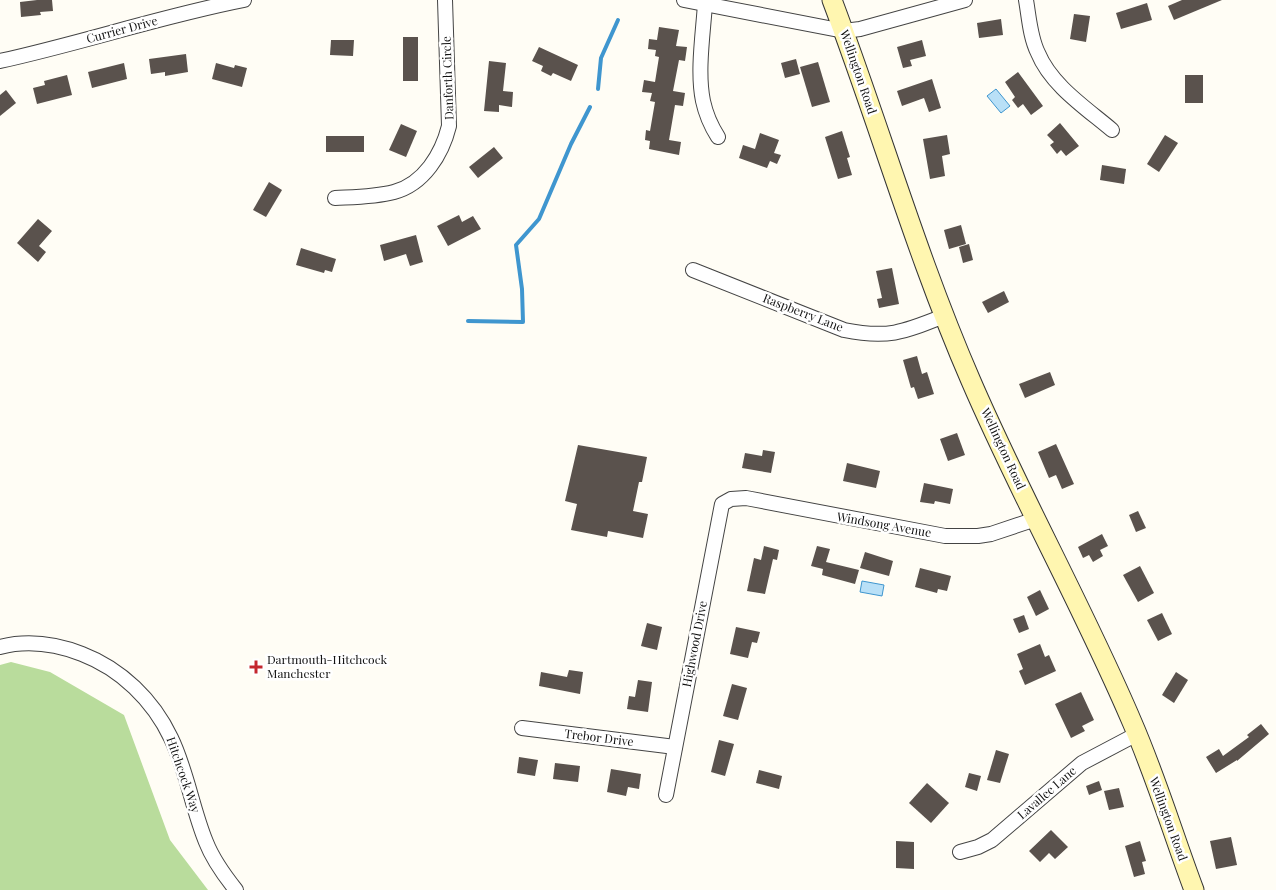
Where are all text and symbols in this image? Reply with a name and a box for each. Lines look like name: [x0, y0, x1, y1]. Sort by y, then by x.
street label: Currier Drive: [84, 12, 159, 46]
street label: Wellington Road: [837, 26, 881, 116]
street label: Danforth Circle: [438, 36, 456, 120]
street label: Raspberry Lane: [761, 289, 846, 335]
street label: Wellington Road: [978, 404, 1030, 492]
street label: Windsong Avenue: [835, 508, 933, 540]
street label: Highwood Drive: [678, 599, 710, 688]
place label: Dartmouth-Hitchcock Manchester: [267, 651, 388, 681]
marker: Dartmouth-Hitchcock Manchester: [249, 660, 263, 674]
street label: Trebor Drive: [564, 725, 635, 749]
street label: Hitchcock Way: [163, 735, 204, 815]
street label: Lavallee Lane: [1014, 762, 1079, 822]
street label: Wellington Road: [1146, 774, 1192, 863]

